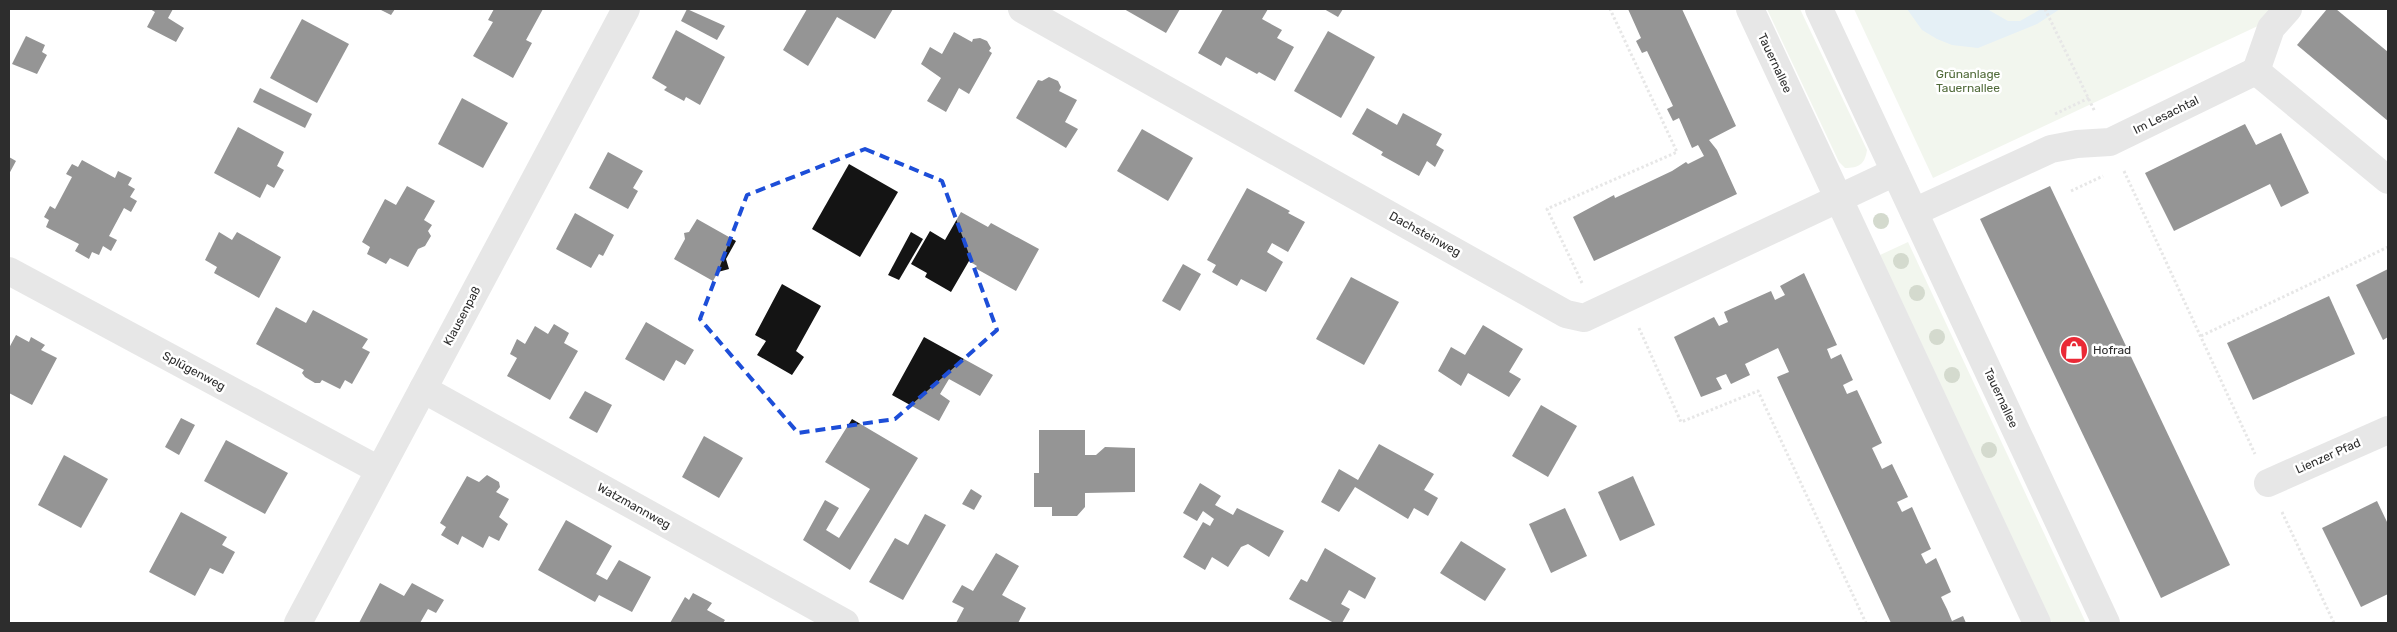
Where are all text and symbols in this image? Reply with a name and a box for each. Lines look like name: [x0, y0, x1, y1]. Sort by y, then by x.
street label: Tauernallee: [1755, 31, 1795, 95]
park label: Grünanlage Tauernallee: [1936, 67, 2001, 95]
street label: Im Lesachtal: [2131, 93, 2201, 137]
street label: Dachsteinweg: [1387, 209, 1463, 259]
street label: Klausenpaß: [441, 284, 483, 348]
shop icon: Hofrad: [2059, 335, 2089, 365]
place label: Hofrad: [2093, 343, 2131, 357]
street label: Splügenweg: [160, 349, 228, 393]
street label: Tauernallee: [1981, 366, 2021, 430]
street label: Lienzer Pfad: [2293, 435, 2363, 477]
street label: Watzmannweg: [595, 480, 673, 532]

